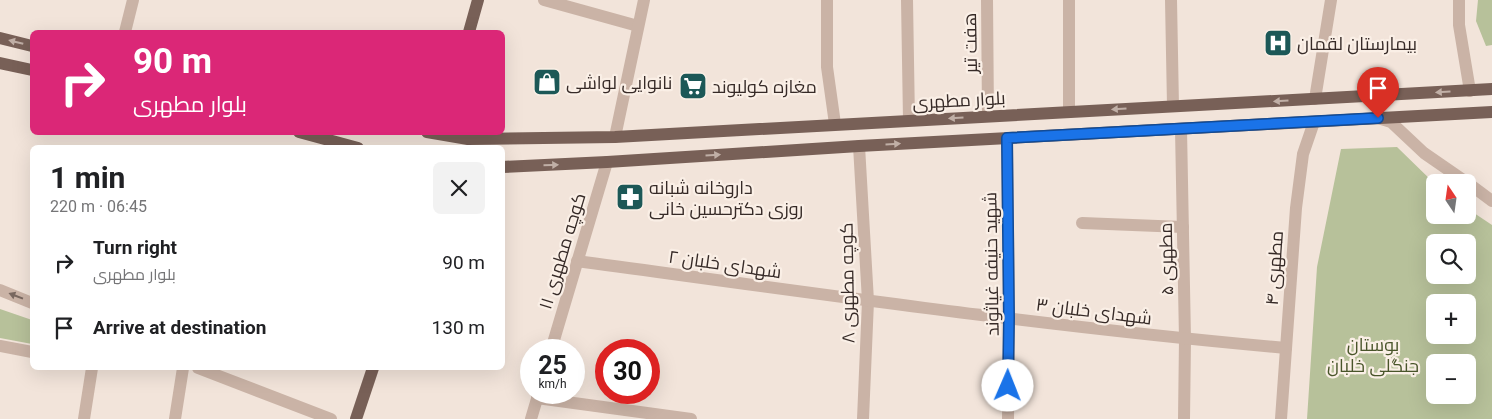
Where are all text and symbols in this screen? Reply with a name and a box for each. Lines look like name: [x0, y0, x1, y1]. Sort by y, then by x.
street label: هفت تیر: [959, 13, 982, 74]
hospital icon: بیمارستان لقمان: [1263, 28, 1293, 58]
place label: بیمارستان لقمان: [1297, 33, 1417, 55]
one-way arrow: [9, 38, 24, 46]
text: 90 m: [133, 41, 212, 82]
icon: right: [50, 50, 115, 115]
shop icon: نانوایی لواشی: [532, 67, 562, 97]
pin: [1357, 67, 1399, 118]
supermarket icon: مغازه کولیوند: [678, 71, 708, 101]
place label: نانوایی لواشی: [566, 72, 672, 94]
icon: arrive: [1364, 74, 1392, 102]
place label: مغازه کولیوند: [712, 76, 817, 98]
street label: بلوار مطهری: [912, 87, 1006, 114]
one-way arrow: [1435, 89, 1451, 97]
text: بلوار مطهری: [133, 92, 247, 117]
one-way arrow: [1273, 97, 1289, 105]
one-way arrow: [1111, 106, 1127, 114]
one-way arrow: [948, 114, 964, 122]
one-way arrow: [885, 140, 901, 148]
one-way arrow: [706, 151, 722, 159]
text: 1 min: [50, 160, 125, 195]
one-way arrow: [543, 160, 559, 168]
button: close: [433, 162, 485, 214]
north arrow: [1426, 174, 1476, 224]
map controls: [1426, 174, 1476, 404]
place label: داروخانه شبانه روزی دکترحسین خانی: [649, 177, 803, 220]
pharmacy icon: داروخانه شبانه روزی دکترحسین خانی: [615, 182, 645, 212]
street label: کوچه مطهری ۱۱: [534, 190, 592, 312]
street label: شهید حنیفه غیاثوند: [979, 192, 1004, 336]
text: 220 m · 06:45: [50, 197, 147, 216]
street label: کوچه مطهری ۸: [835, 222, 861, 344]
street label: مطهری ۵: [1155, 222, 1178, 296]
street label: مطهری ۴: [1261, 230, 1288, 306]
button: search: [1426, 234, 1476, 284]
text: Turn right: [93, 236, 177, 259]
street label: شهدای خلبان ۲: [667, 246, 783, 283]
icon: right: [50, 249, 78, 277]
text: 90 m: [442, 251, 485, 274]
text: بلوار مطهری: [93, 265, 176, 284]
one-way arrow: [9, 292, 23, 300]
street label: شهدای خلبان ۳: [1035, 293, 1153, 330]
button: +: [1426, 294, 1476, 344]
icon: arrive: [50, 314, 78, 342]
text: Arrive at destination: [93, 316, 266, 339]
text: 130 m: [432, 316, 485, 339]
park label: بوستان جنگلی خلبان: [1327, 334, 1419, 377]
speed limit sign: 30: [595, 339, 660, 404]
text: 25: [538, 351, 567, 380]
button: −: [1426, 354, 1476, 404]
position arrow: [981, 359, 1033, 411]
text: km/h: [538, 377, 567, 391]

